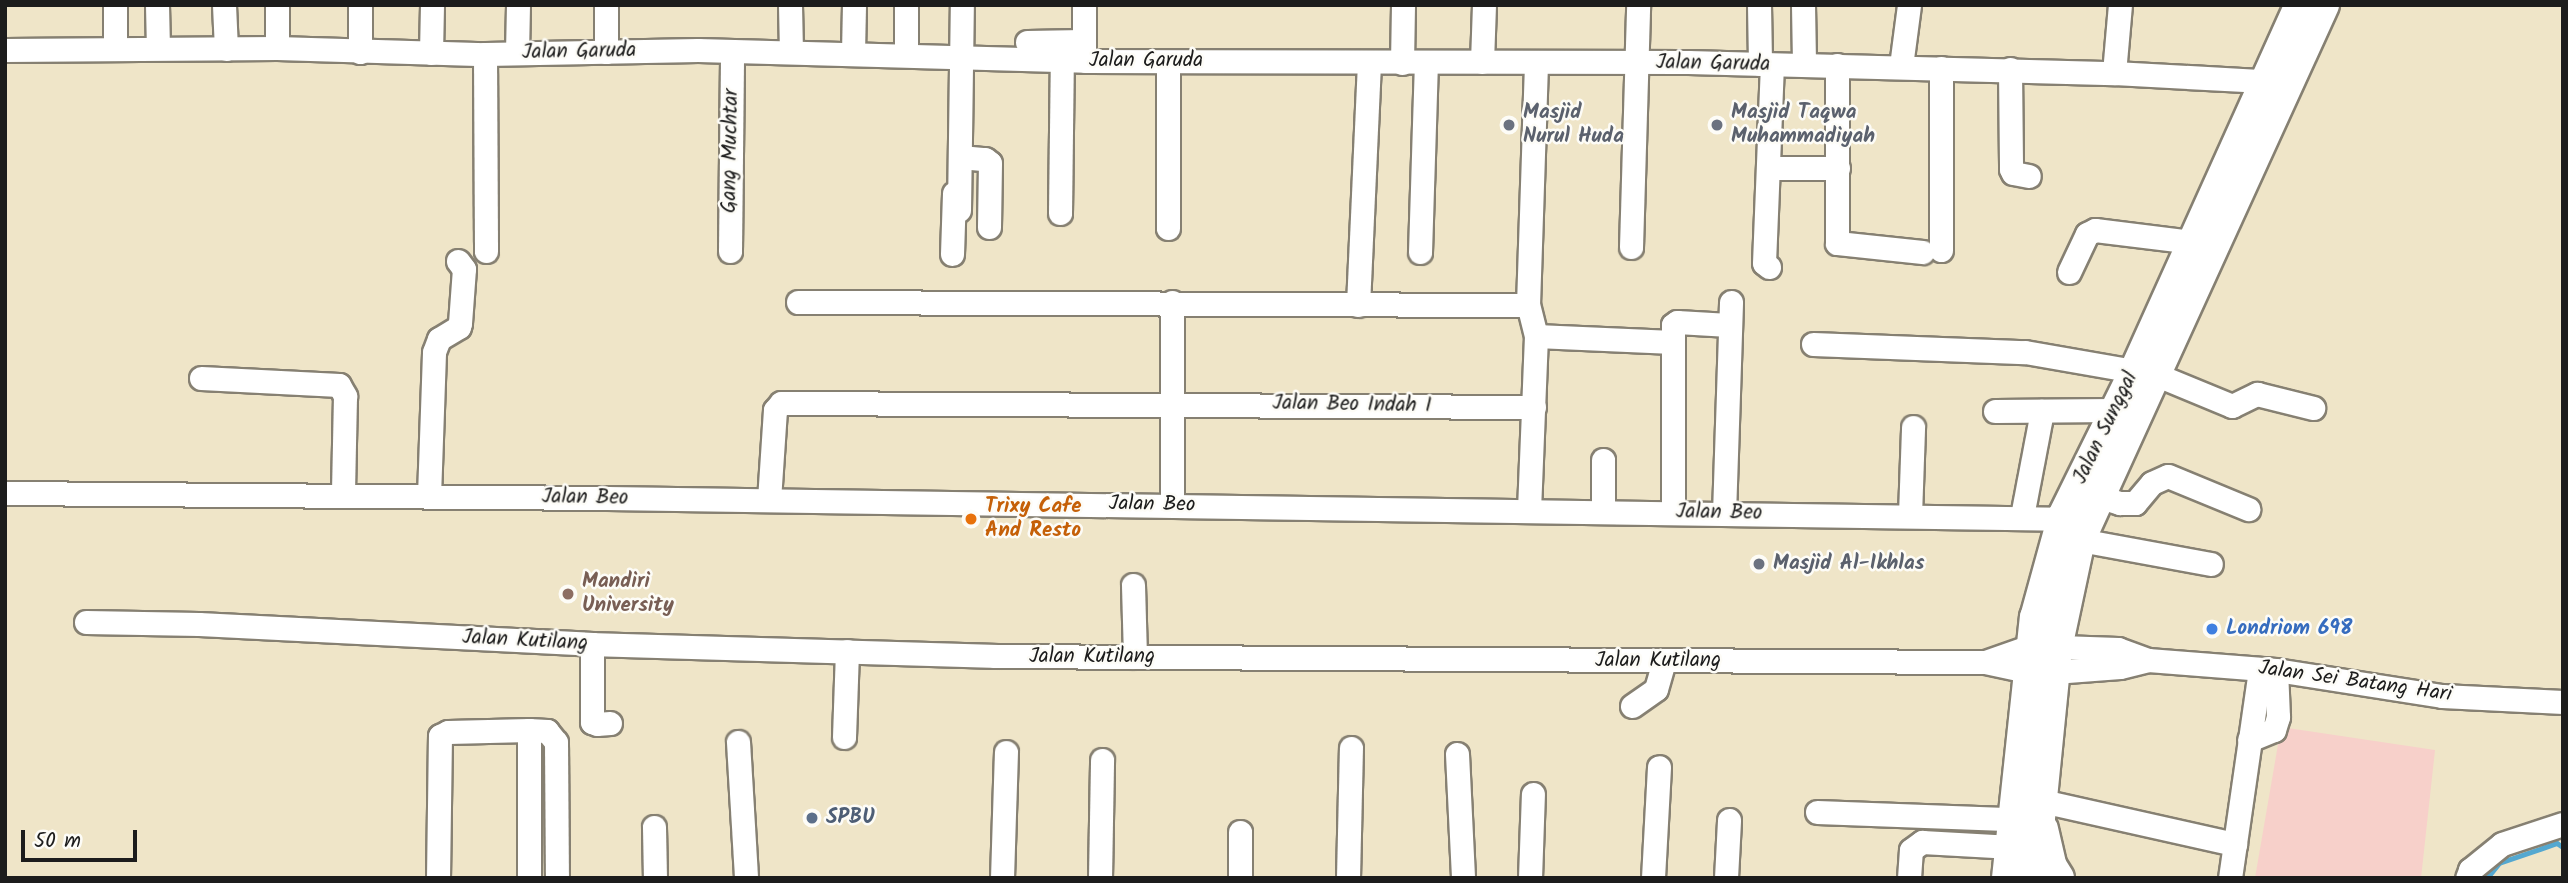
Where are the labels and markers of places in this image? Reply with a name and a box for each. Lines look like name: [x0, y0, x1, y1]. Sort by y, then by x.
place label: Masjid Nurul Huda: [1523, 100, 1624, 150]
place label: Masjid Taqwa Muhammadiyah: [1731, 100, 1875, 150]
marker: Masjid Nurul Huda: [1501, 117, 1517, 133]
marker: Masjid Taqwa Muhammadiyah: [1709, 117, 1725, 133]
place label: Trixy Cafe And Resto: [985, 494, 1081, 544]
marker: Trixy Cafe And Resto: [963, 511, 979, 527]
place label: Masjid Al-Ikhlas: [1773, 551, 1924, 577]
marker: Masjid Al-Ikhlas: [1751, 556, 1767, 572]
place label: Mandiri University: [582, 569, 674, 619]
marker: Mandiri University: [560, 586, 576, 602]
place label: Londriom 698: [2226, 616, 2352, 642]
marker: Londriom 698: [2204, 621, 2220, 637]
place label: SPBU: [826, 805, 875, 831]
marker: SPBU: [804, 810, 820, 826]

